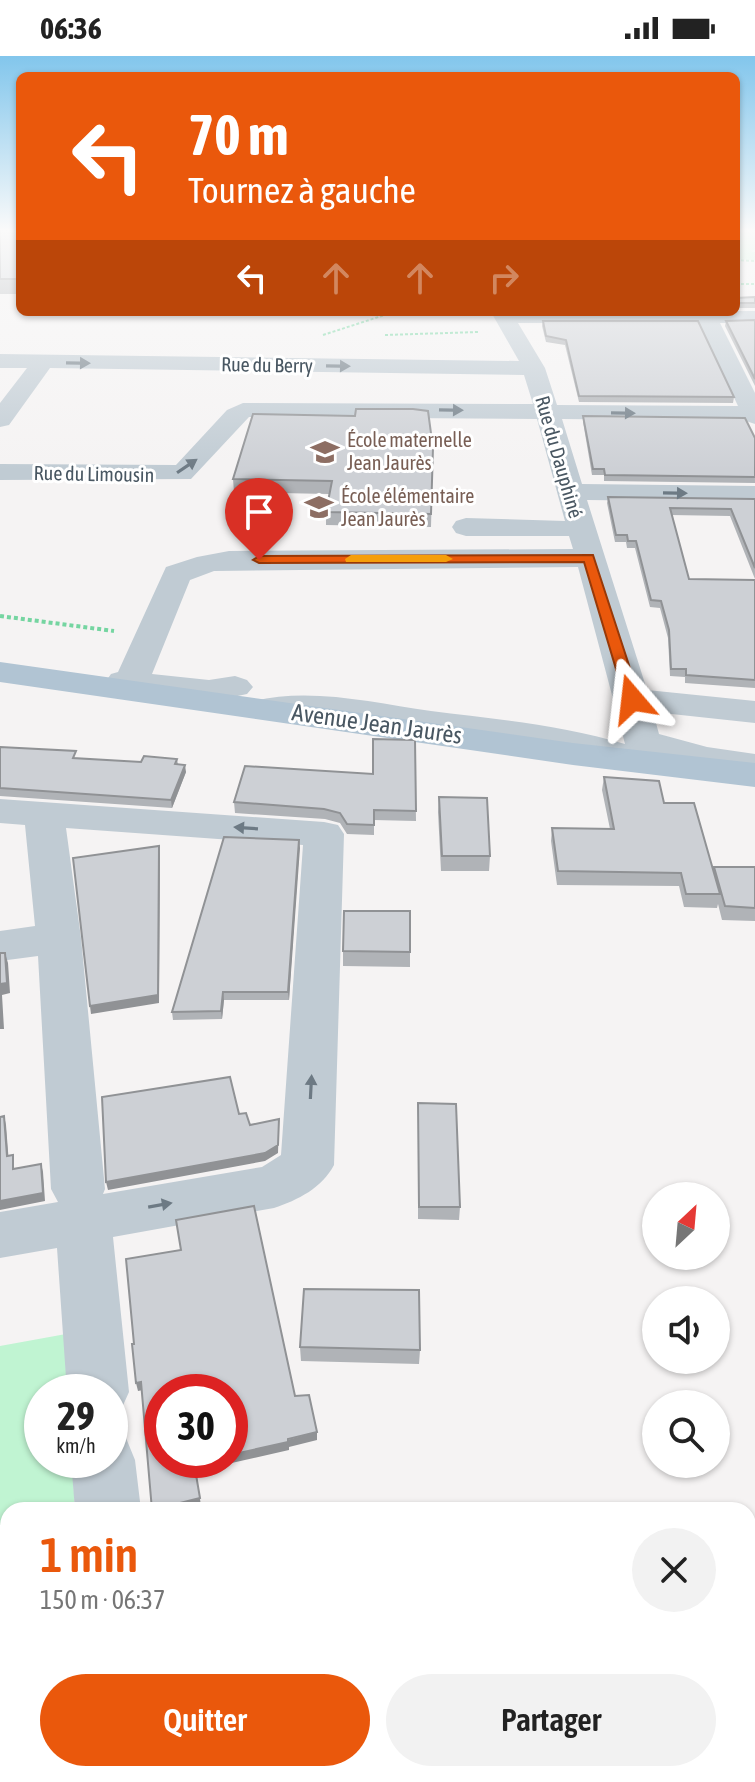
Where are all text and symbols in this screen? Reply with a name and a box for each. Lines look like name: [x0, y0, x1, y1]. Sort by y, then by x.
text: 06:36: [40, 11, 102, 45]
text: 70 m: [188, 103, 289, 167]
icon: left: [56, 104, 160, 208]
text: Tournez à gauche: [188, 169, 416, 211]
icon: left: [230, 256, 274, 300]
icon: ahead: [314, 256, 358, 300]
icon: ahead: [398, 256, 442, 300]
icon: right: [482, 256, 526, 300]
street label: Rue du Berry: [221, 352, 313, 377]
one-way arrow: [66, 357, 91, 369]
one-way arrow: [326, 359, 351, 372]
street label: Rue du Dauphiné: [531, 393, 588, 521]
one-way arrow: [439, 404, 464, 417]
one-way arrow: [611, 407, 636, 419]
place label: École maternelle Jean Jaurès: [347, 428, 472, 474]
school or university icon: École maternelle Jean Jaurès: [310, 437, 340, 467]
one-way arrow: [176, 459, 198, 475]
street label: Rue du Limousin: [34, 461, 154, 486]
pin: [225, 478, 293, 560]
place label: École élémentaire Jean Jaurès: [341, 484, 474, 530]
one-way arrow: [663, 486, 688, 499]
icon: arrive: [237, 490, 281, 534]
school or university icon: École élémentaire Jean Jaurès: [304, 492, 334, 522]
position arrow: [590, 657, 674, 741]
street label: Avenue Jean Jaurès: [290, 698, 464, 749]
one-way arrow: [233, 821, 258, 834]
one-way arrow: [304, 1074, 317, 1099]
north arrow: [642, 1182, 730, 1270]
map controls: [642, 1182, 730, 1478]
one-way arrow: [148, 1199, 173, 1211]
button: sound: [642, 1286, 730, 1374]
speed limit sign: 30: [144, 1374, 248, 1478]
button: search: [642, 1390, 730, 1478]
text: 29: [57, 1393, 95, 1438]
text: km/h: [56, 1434, 96, 1457]
text: 1 min: [40, 1527, 138, 1582]
button: close: [632, 1528, 716, 1612]
text: 150 m · 06:37: [40, 1585, 165, 1615]
button: Quitter: [40, 1674, 370, 1766]
button: Partager: [386, 1674, 716, 1766]

